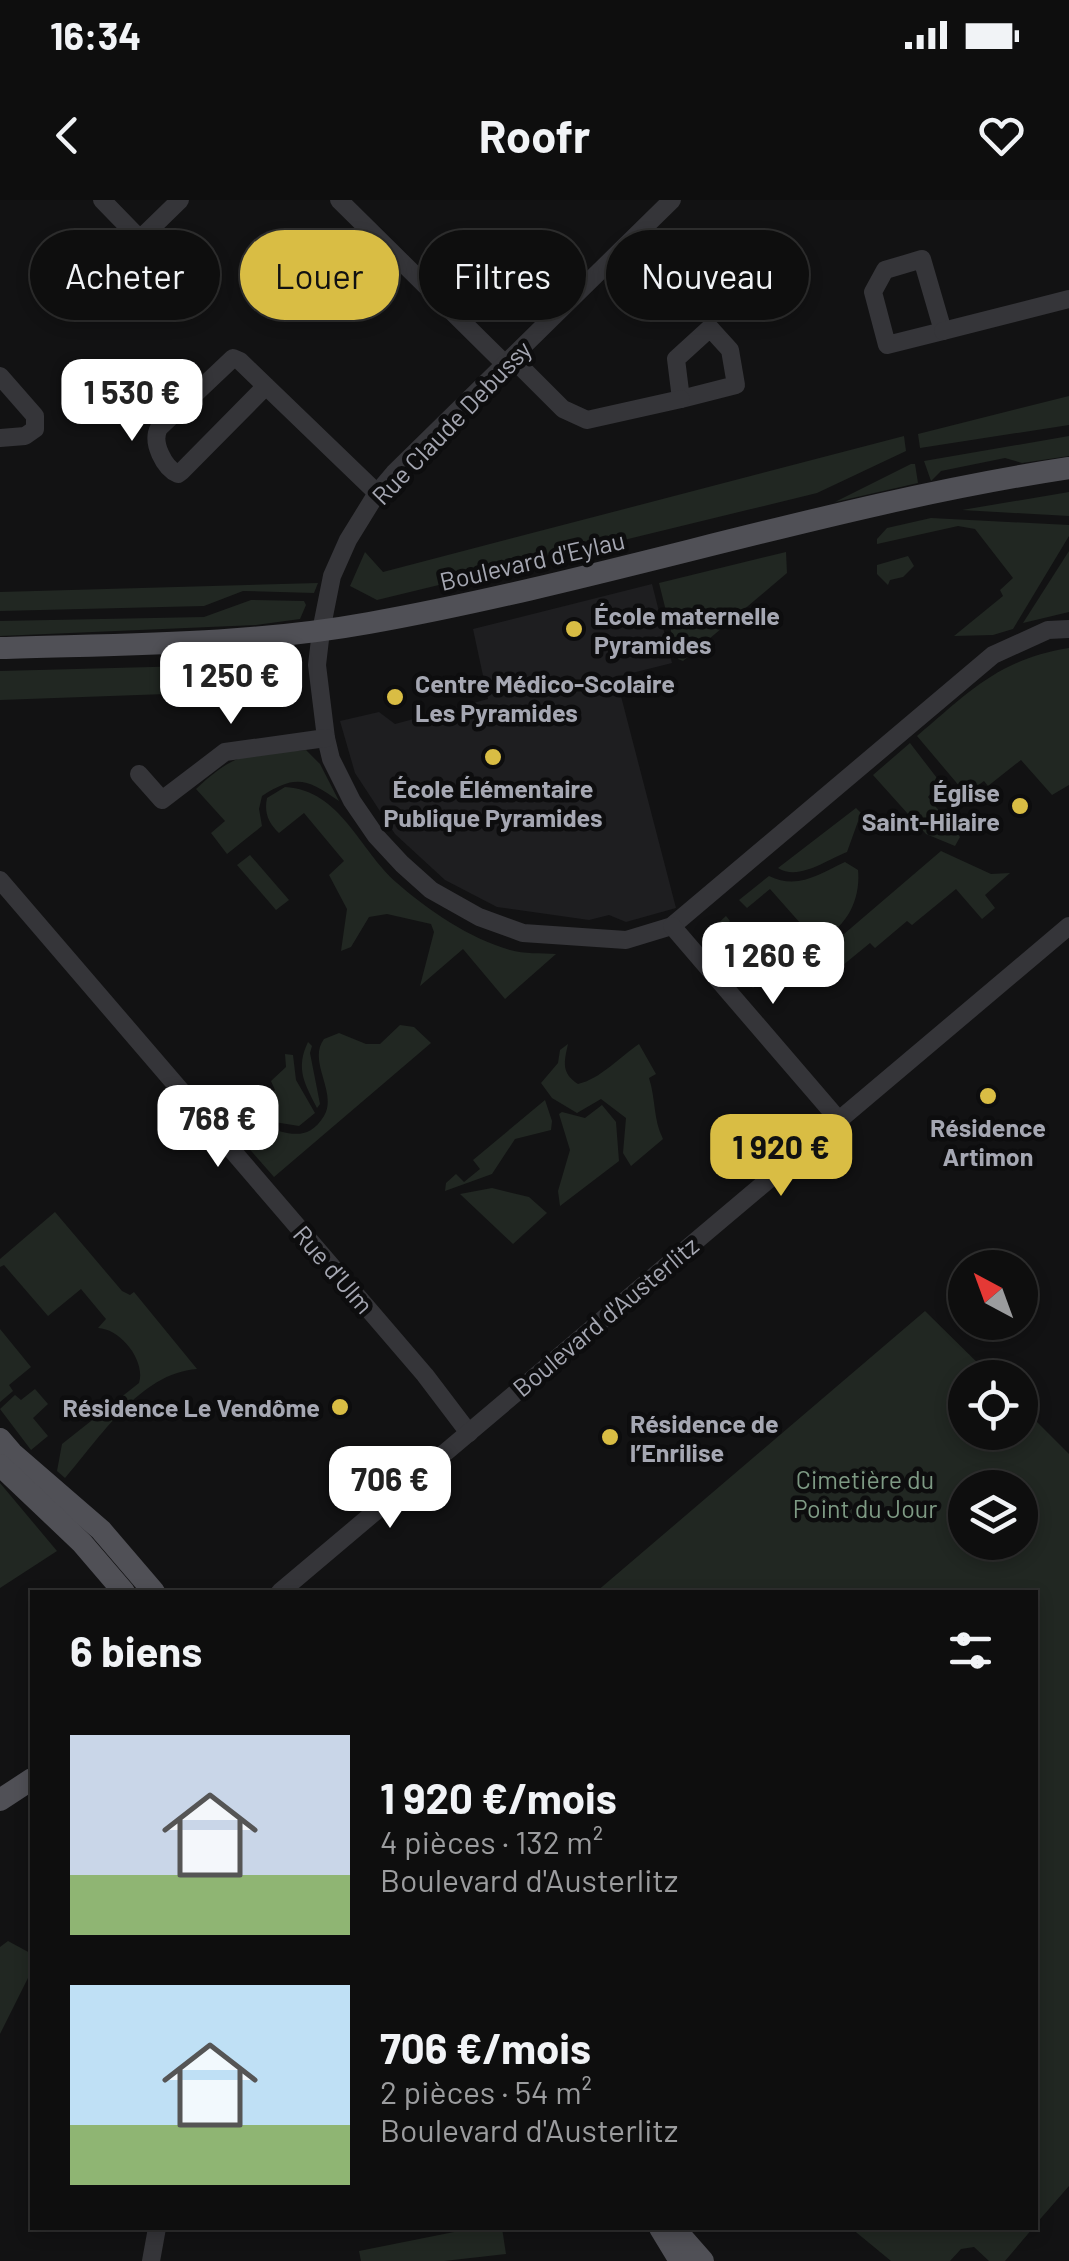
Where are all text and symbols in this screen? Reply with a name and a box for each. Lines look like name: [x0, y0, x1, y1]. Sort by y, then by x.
text: 16:34: [50, 12, 141, 58]
icon: back: [40, 108, 95, 163]
text: Roofr: [479, 108, 590, 162]
icon: heart: [974, 108, 1029, 163]
chip: Acheter: [30, 230, 220, 320]
chip: Louer: [240, 230, 399, 320]
chip: Filtres: [419, 230, 586, 320]
chip: Nouveau: [606, 230, 809, 320]
street label: Rue Claude Debussy: [365, 334, 537, 510]
pin: 1 530 €: [40, 359, 224, 444]
text: 1 530 €: [83, 372, 181, 410]
street label: Boulevard d'Eylau: [437, 524, 627, 596]
place label: École maternelle Pyramides: [594, 600, 780, 659]
marker: École maternelle Pyramides: [563, 618, 585, 640]
pin: 1 250 €: [139, 642, 323, 727]
text: 1 250 €: [182, 655, 280, 693]
place label: Centre Médico-Scolaire Les Pyramides: [415, 668, 675, 727]
marker: Centre Médico-Scolaire Les Pyramides: [384, 686, 406, 708]
marker: École Élémentaire Publique Pyramides: [482, 746, 504, 768]
place label: École Élémentaire Publique Pyramides: [383, 773, 603, 832]
place label: Église Saint-Hilaire: [862, 777, 1000, 836]
marker: Église Saint-Hilaire: [1009, 795, 1031, 817]
pin: 1 260 €: [681, 922, 865, 1007]
text: 1 260 €: [724, 935, 822, 973]
pin: 768 €: [148, 1085, 288, 1170]
marker: Résidence Artimon: [977, 1085, 999, 1107]
text: 768 €: [179, 1098, 257, 1136]
place label: Résidence Artimon: [930, 1112, 1046, 1171]
pin: 1 920 €: [689, 1114, 873, 1199]
text: 1 920 €: [732, 1127, 830, 1165]
street label: Rue d'Ulm: [288, 1219, 380, 1319]
street label: Boulevard d'Austerlitz: [506, 1230, 704, 1402]
north arrow: [948, 1250, 1038, 1340]
map controls: [948, 1250, 1038, 1560]
button: locate: [948, 1360, 1038, 1450]
place label: Résidence Le Vendôme: [63, 1392, 320, 1422]
marker: Résidence Le Vendôme: [329, 1396, 351, 1418]
place label: Résidence de l’Enrilise: [630, 1408, 779, 1467]
marker: Résidence de l’Enrilise: [599, 1426, 621, 1448]
pin: 706 €: [320, 1446, 460, 1531]
text: 706 €: [351, 1459, 429, 1497]
park label: Cimetière du Point du Jour: [793, 1464, 937, 1523]
button: layers: [948, 1470, 1038, 1560]
icon: filters: [943, 1623, 998, 1678]
text: 6 biens: [70, 1625, 202, 1675]
text: 1 920 €/mois: [380, 1772, 617, 1822]
icon: home: [150, 1775, 270, 1895]
text: 4 pièces · 132 m²: [380, 1822, 603, 1860]
text: Boulevard d'Austerlitz: [380, 1860, 678, 1898]
text: 706 €/mois: [380, 2022, 591, 2072]
icon: home: [150, 2025, 270, 2145]
text: 2 pièces · 54 m²: [380, 2072, 592, 2110]
text: Boulevard d'Austerlitz: [380, 2110, 678, 2148]

